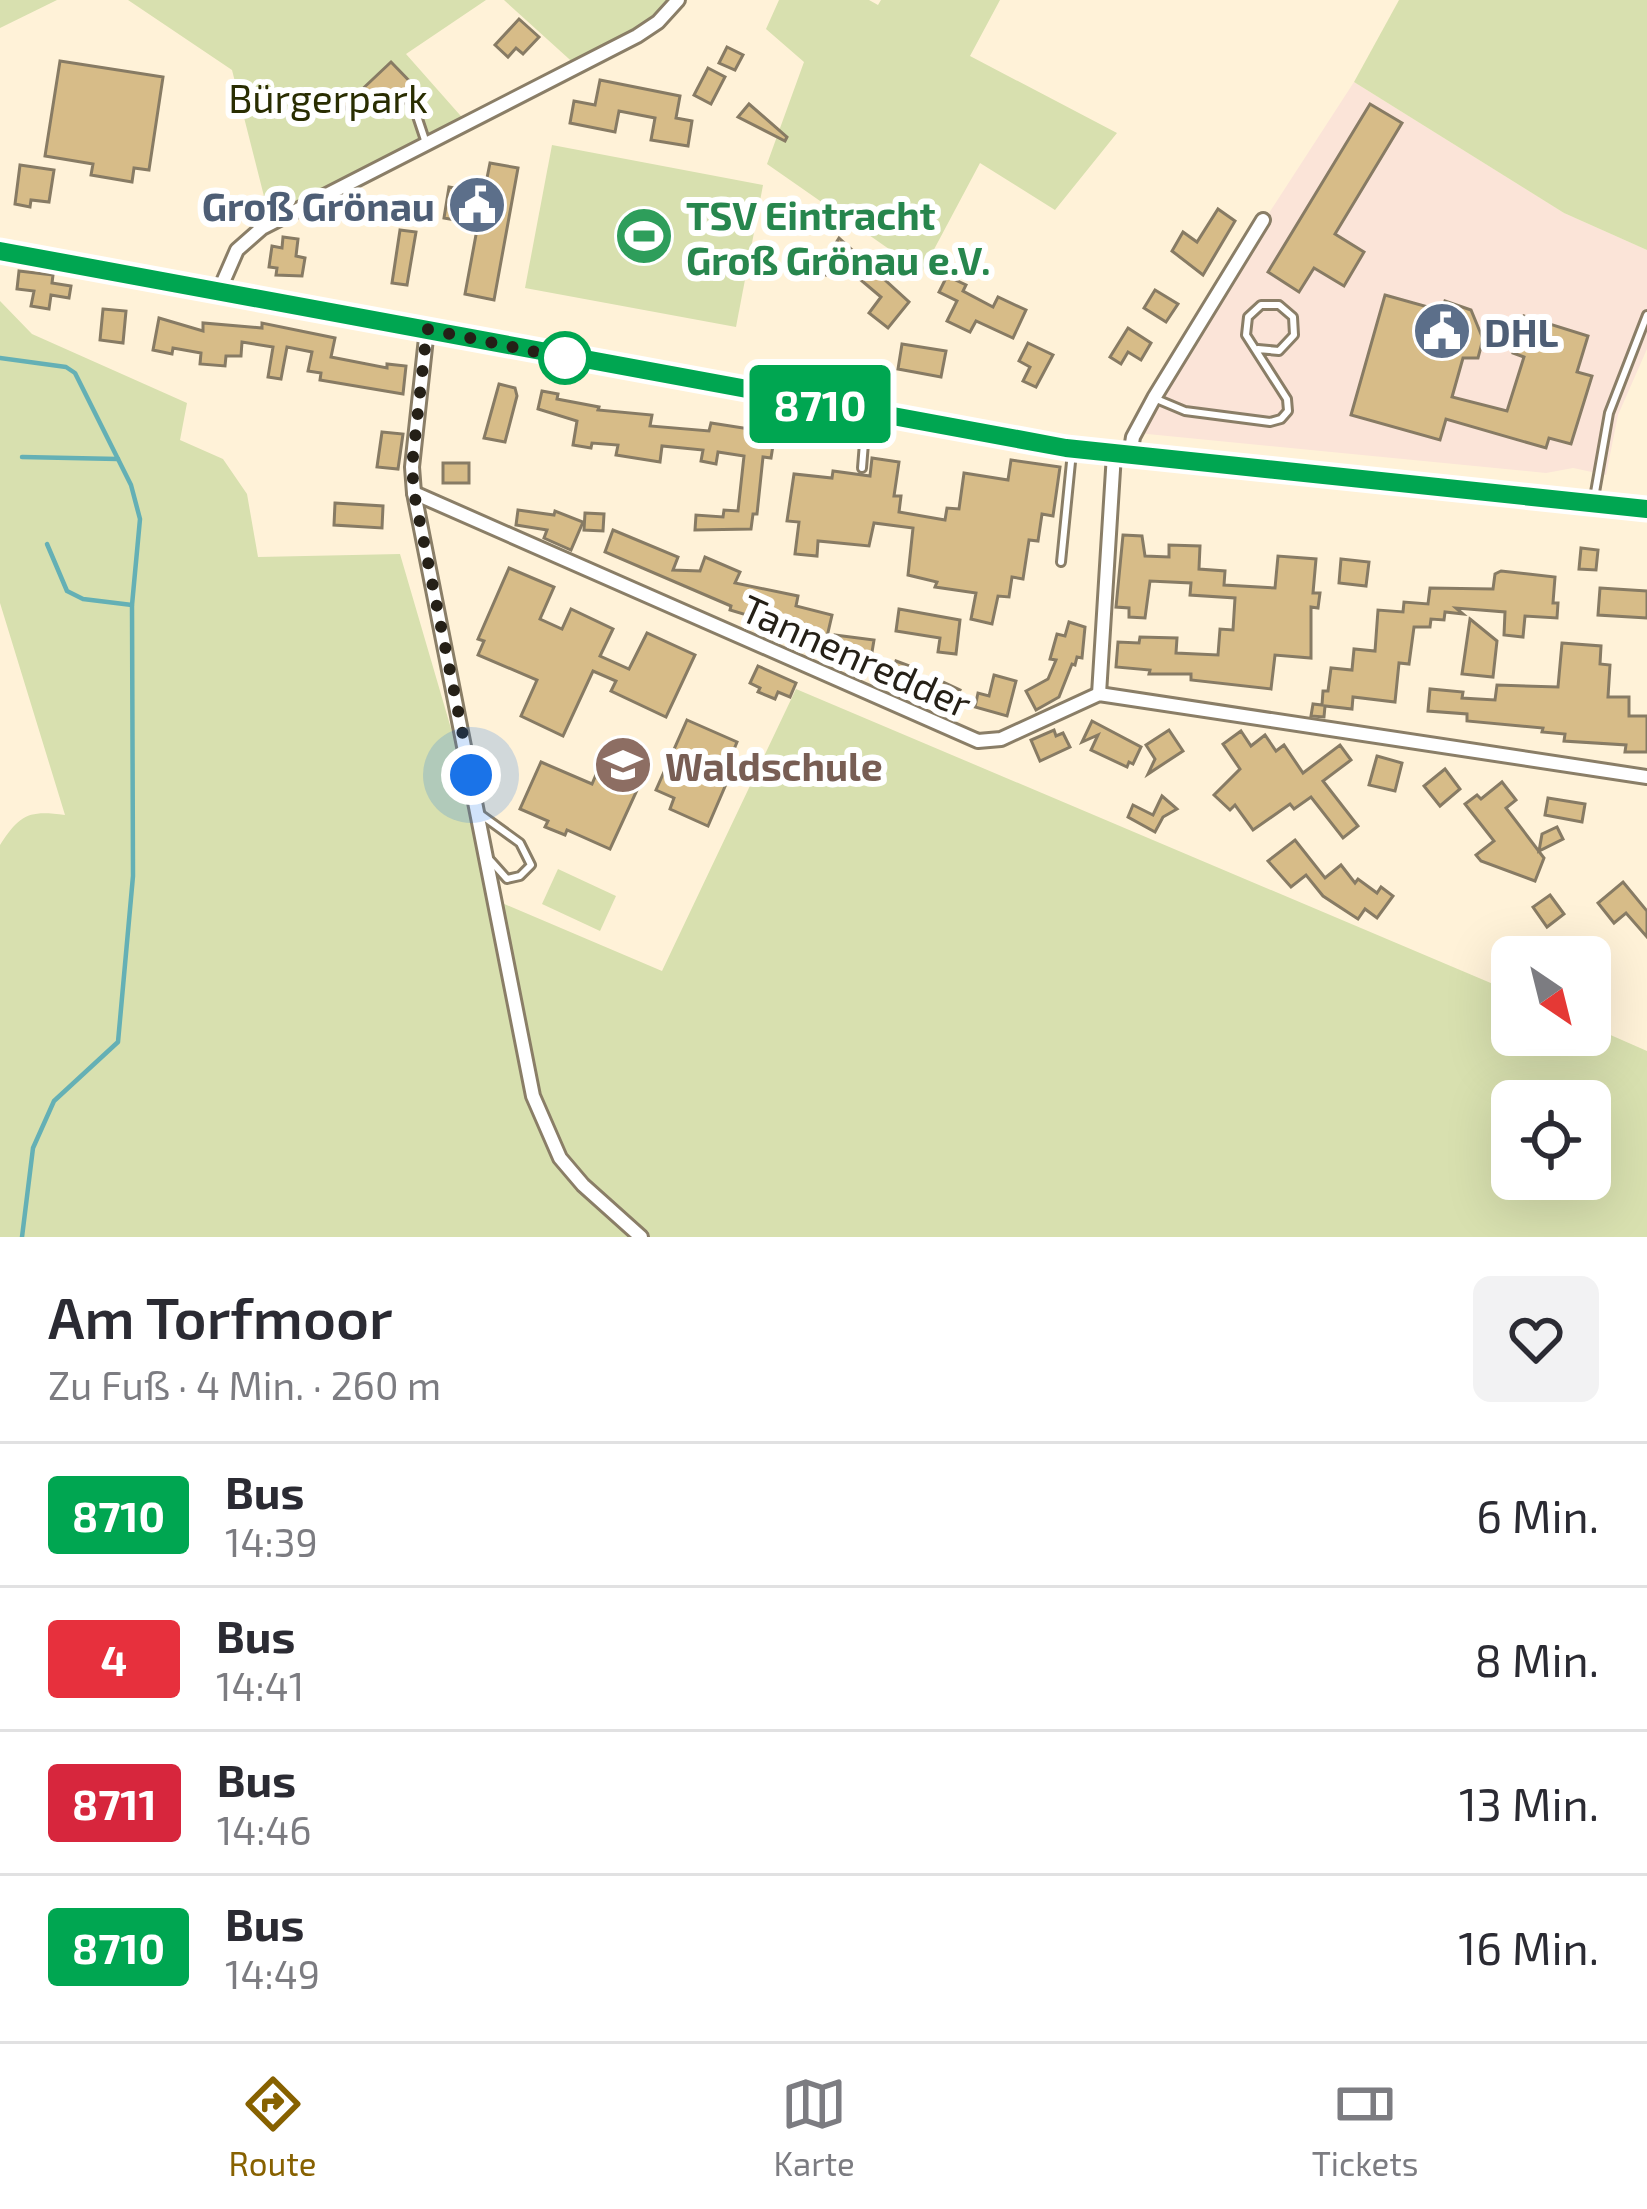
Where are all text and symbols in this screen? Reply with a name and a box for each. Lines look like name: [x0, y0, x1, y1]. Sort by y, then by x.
park label: Bürgerpark: [228, 74, 428, 121]
public building icon: Groß Grönau: [446, 174, 508, 236]
place label: Groß Grönau: [202, 182, 435, 229]
place label: TSV Eintracht Groß Grönau e.V.: [686, 191, 991, 283]
sports icon: TSV Eintracht Groß Grönau e.V.: [613, 205, 675, 267]
public building icon: DHL: [1411, 300, 1473, 362]
place label: DHL: [1484, 308, 1559, 355]
unlabelled marker: [540, 333, 590, 383]
line badge: 8710: [736, 365, 904, 443]
text: 8710: [774, 379, 867, 429]
street label: Tannenredder: [735, 583, 979, 727]
school or university icon: Waldschule: [592, 734, 654, 796]
place label: Waldschule: [665, 742, 883, 789]
your location: [441, 745, 501, 805]
north arrow: [1491, 936, 1611, 1056]
map controls: [1491, 936, 1611, 1200]
button: locate: [1491, 1080, 1611, 1200]
button: heart: [1473, 1276, 1599, 1402]
text: Am Torfmoor: [48, 1282, 393, 1350]
text: Zu Fuß · 4 Min. · 260 m: [48, 1361, 441, 1408]
text: Bus: [225, 1464, 304, 1518]
text: 6 Min.: [1476, 1488, 1599, 1542]
text: 8710: [72, 1490, 165, 1540]
text: 14:39: [225, 1518, 318, 1565]
text: Bus: [216, 1608, 295, 1662]
text: 8 Min.: [1475, 1632, 1599, 1686]
text: 4: [101, 1634, 127, 1684]
text: 14:41: [216, 1662, 304, 1709]
text: Bus: [217, 1752, 296, 1806]
text: 13 Min.: [1459, 1776, 1599, 1830]
text: 8711: [72, 1778, 157, 1828]
text: 14:46: [217, 1806, 312, 1853]
text: Bus: [225, 1896, 304, 1950]
text: 16 Min.: [1458, 1920, 1599, 1974]
text: 8710: [72, 1922, 165, 1972]
text: 14:49: [225, 1950, 320, 1997]
tab: Route: [228, 2071, 317, 2183]
tab: Karte: [774, 2071, 855, 2183]
tab: Tickets: [1312, 2071, 1419, 2183]

